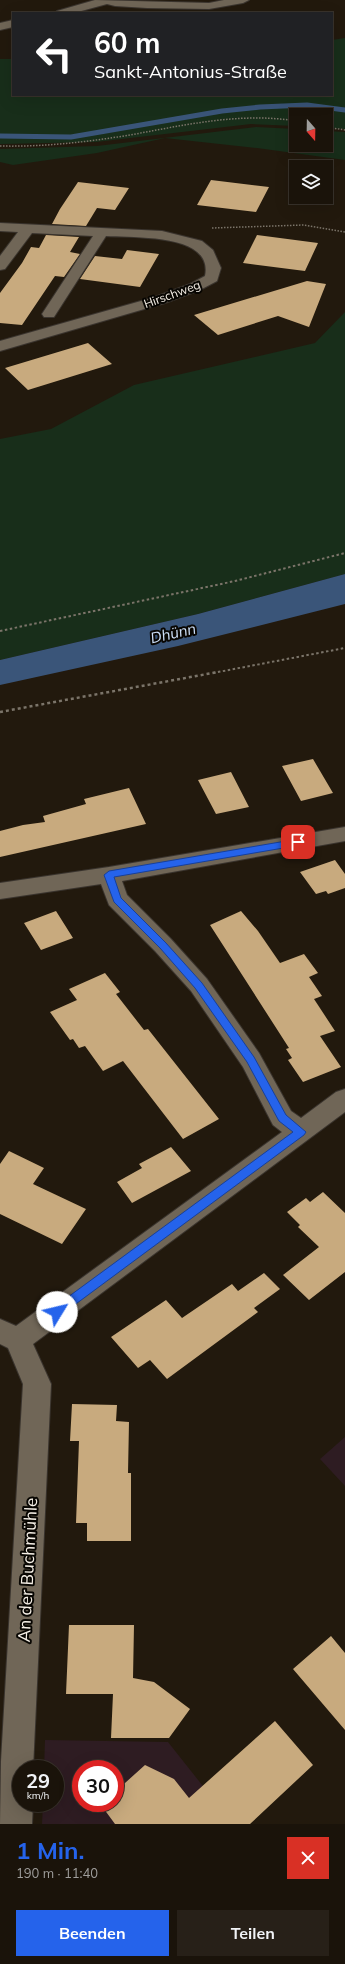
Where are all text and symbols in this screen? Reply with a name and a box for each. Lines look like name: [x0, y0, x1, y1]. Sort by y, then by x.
text: 60 m: [94, 25, 160, 60]
icon: left: [28, 28, 80, 80]
text: Sankt-Antonius-Straße: [94, 60, 287, 83]
north arrow: [289, 108, 333, 152]
map controls: [289, 108, 333, 204]
button: layers: [289, 160, 333, 204]
street label: Hirschweg: [142, 277, 202, 311]
water label: Dhünn: [148, 618, 198, 647]
pin: [281, 825, 315, 859]
icon: arrive: [287, 831, 309, 853]
position arrow: [36, 1291, 78, 1333]
street label: An der Buchmühle: [13, 1497, 41, 1643]
speed limit sign: 30: [72, 1760, 124, 1812]
text: 29: [26, 1768, 50, 1793]
text: km/h: [27, 1789, 49, 1802]
text: 1 Min.: [16, 1835, 85, 1865]
button: close: [287, 1837, 329, 1879]
text: 190 m · 11:40: [16, 1865, 98, 1881]
button: Beenden: [16, 1910, 169, 1956]
button: Teilen: [177, 1910, 329, 1956]

